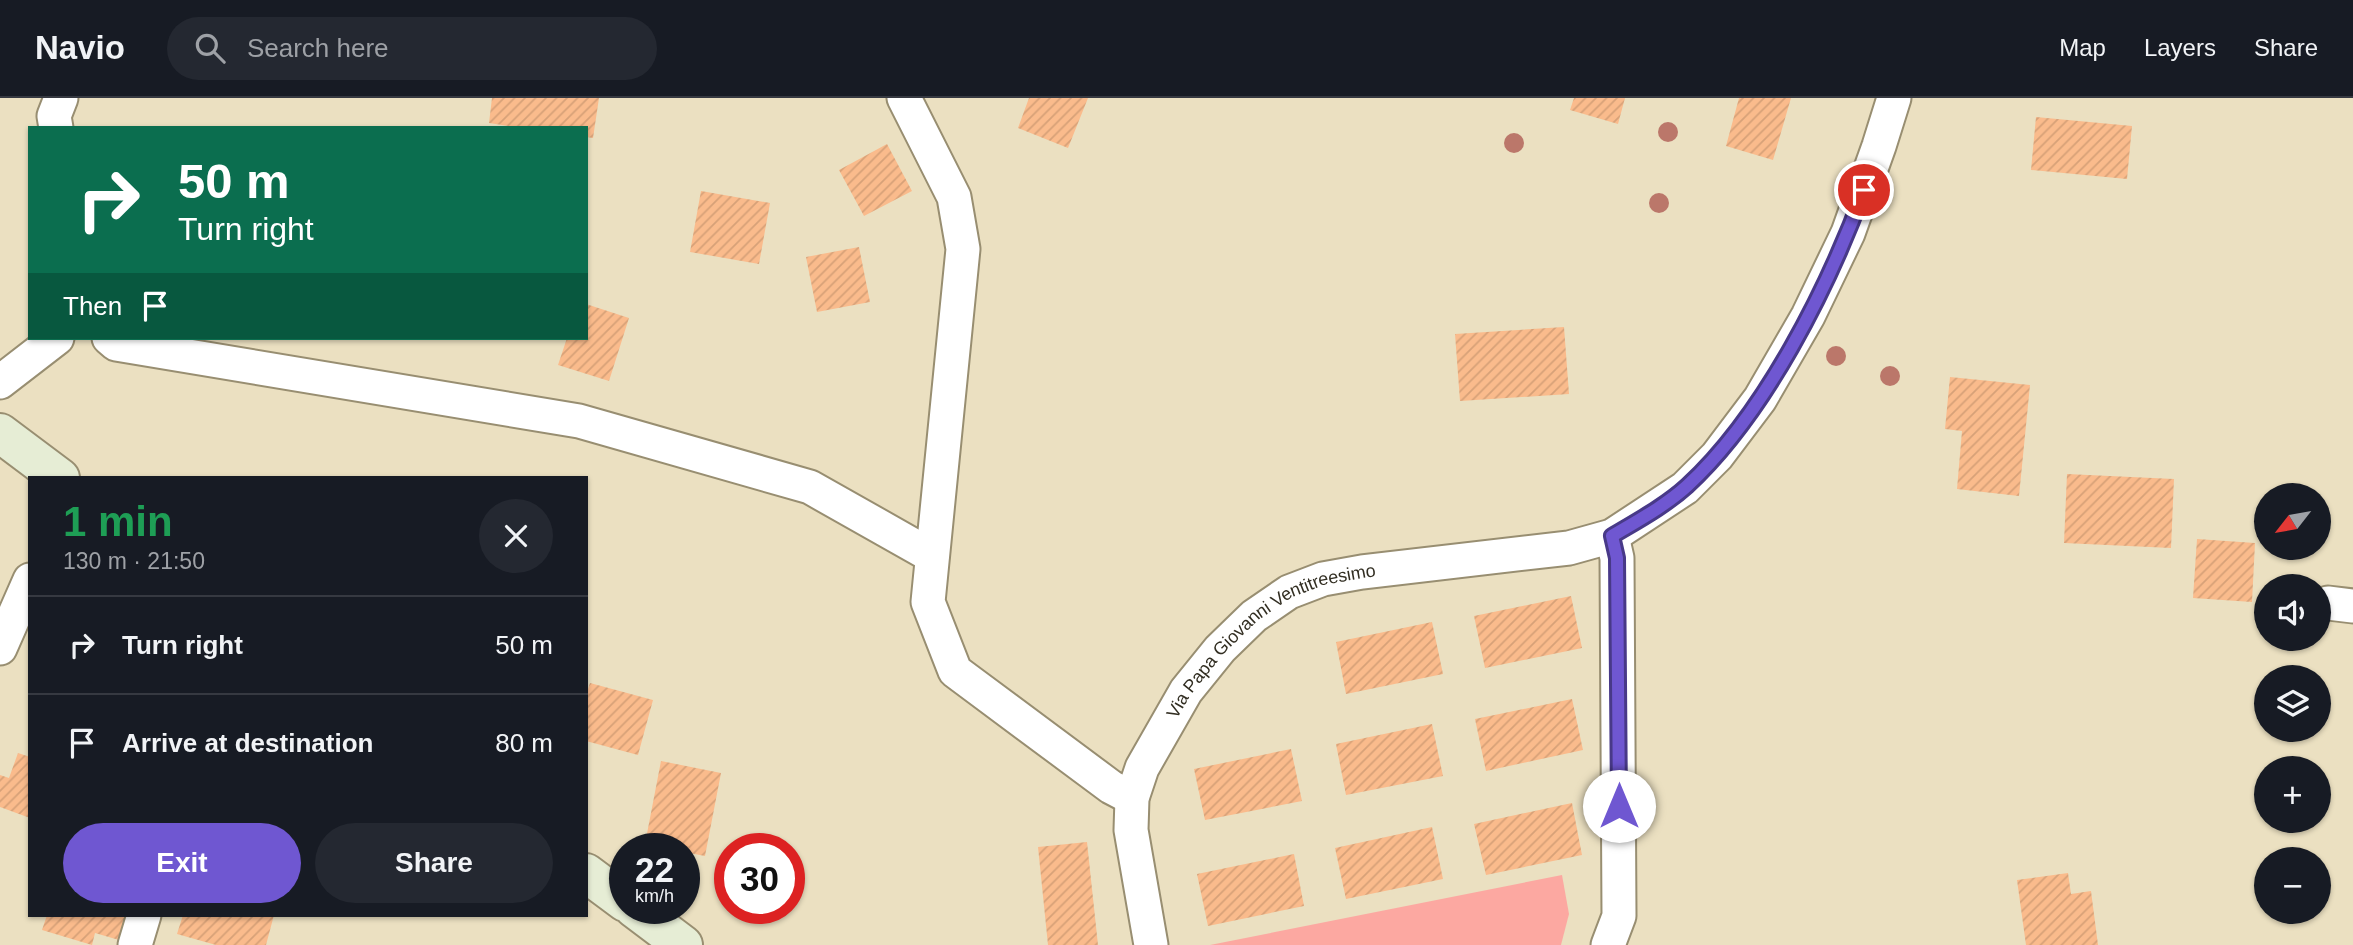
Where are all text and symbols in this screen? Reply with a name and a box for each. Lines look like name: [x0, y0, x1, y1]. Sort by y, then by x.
search box: [167, 17, 657, 80]
text: Navio: [35, 29, 125, 66]
icon: search: [191, 29, 229, 67]
text: Search here: [247, 33, 389, 63]
text: Map: [2059, 34, 2106, 61]
text: Layers: [2144, 34, 2216, 61]
text: Share: [2254, 34, 2318, 61]
icon: right: [63, 154, 154, 245]
text: 50 m: [178, 154, 290, 208]
pin: [1834, 160, 1894, 220]
icon: arrive: [1845, 171, 1883, 209]
text: Turn right: [178, 211, 314, 247]
icon: arrive: [136, 287, 174, 325]
text: Then: [63, 291, 122, 321]
north arrow: [2254, 483, 2331, 560]
map controls: [2254, 483, 2331, 924]
text: 1 min: [63, 498, 173, 545]
button: close: [479, 499, 553, 573]
text: 130 m · 21:50: [63, 548, 205, 574]
street label: Via Papa Giovanni Ventitreesimo: [1163, 561, 1377, 722]
button: sound: [2254, 574, 2331, 651]
icon: right: [63, 626, 101, 664]
text: Turn right: [122, 630, 243, 660]
text: 50 m: [495, 630, 553, 660]
button: layers: [2254, 665, 2331, 742]
icon: arrive: [63, 724, 101, 762]
text: Arrive at destination: [122, 728, 373, 758]
text: 80 m: [495, 728, 553, 758]
button: +: [2254, 756, 2331, 833]
position arrow: [1582, 769, 1656, 843]
button: Exit: [63, 823, 301, 903]
button: Share: [315, 823, 553, 903]
speed limit sign: 30: [714, 833, 805, 924]
button: −: [2254, 847, 2331, 924]
text: 22: [635, 850, 674, 889]
text: km/h: [635, 886, 674, 906]

